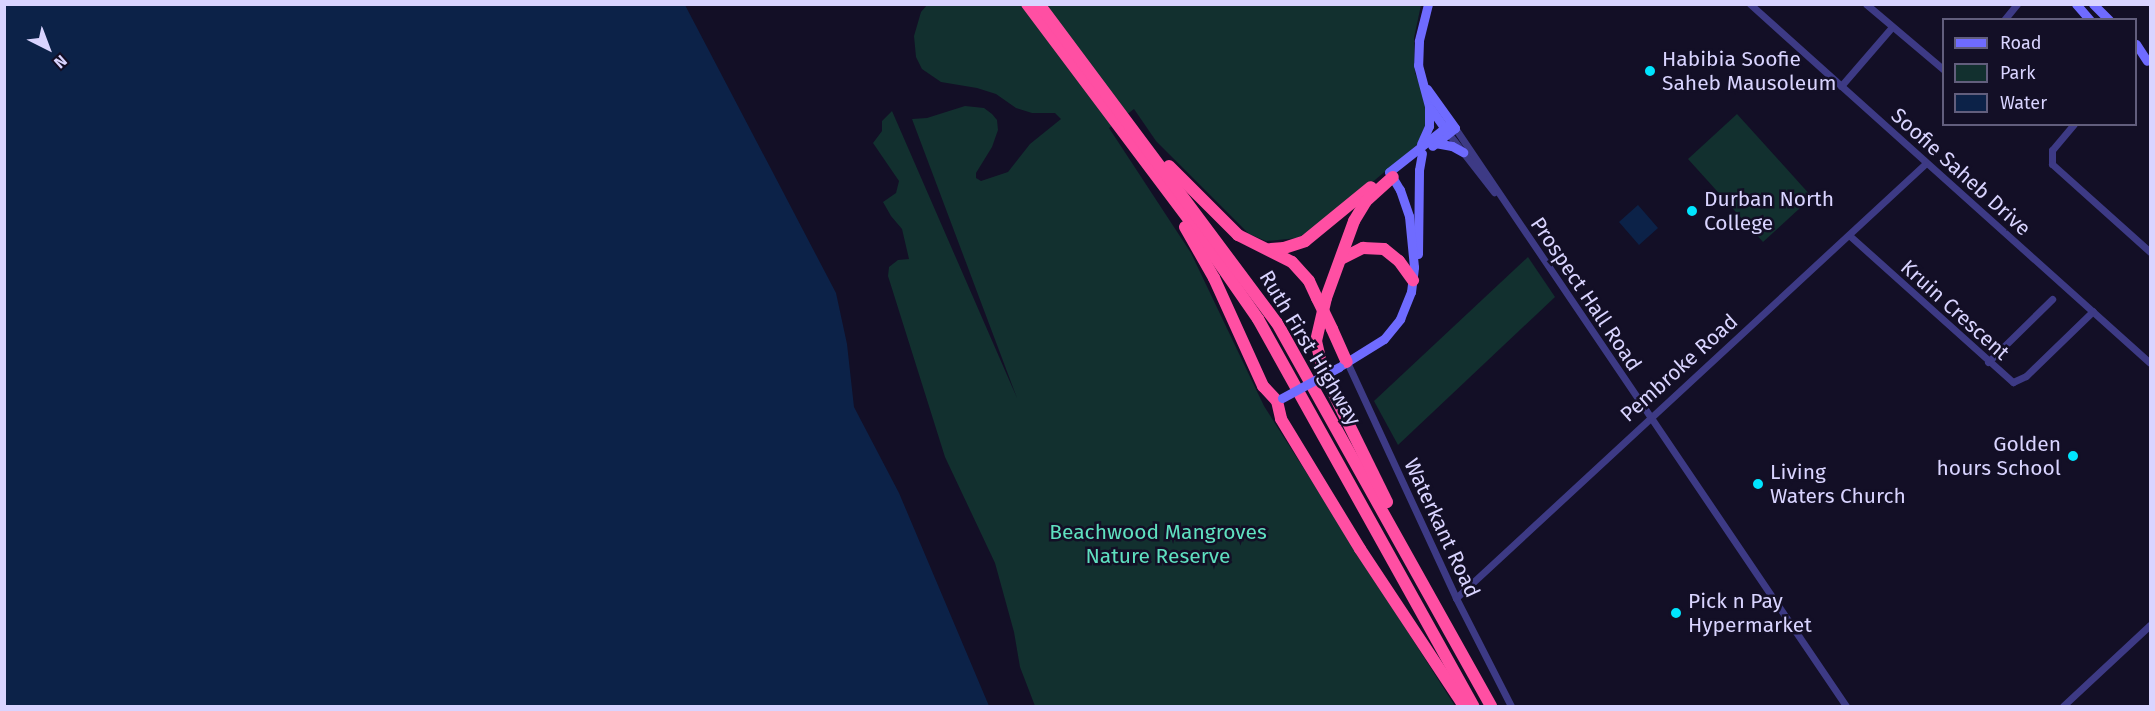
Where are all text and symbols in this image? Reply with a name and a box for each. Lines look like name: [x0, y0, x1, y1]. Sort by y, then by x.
north arrow: [18, 18, 78, 78]
legend: [1942, 18, 2137, 126]
text: Road: [2000, 32, 2042, 54]
place label: Habibia Soofie Saheb Mausoleum: [1662, 46, 1836, 96]
text: N: [50, 51, 71, 72]
text: Park: [2000, 62, 2035, 84]
marker: Habibia Soofie Saheb Mausoleum: [1643, 64, 1657, 78]
text: Water: [2000, 92, 2047, 114]
street label: Soofie Saheb Drive: [1886, 103, 2036, 241]
place label: Durban North College: [1704, 186, 1834, 236]
marker: Durban North College: [1685, 204, 1699, 218]
street label: Prospect Hall Road: [1525, 212, 1647, 376]
street label: Kruin Crescent: [1895, 255, 2015, 365]
street label: Ruth First Highway: [1254, 266, 1366, 430]
street label: Pembroke Road: [1615, 309, 1743, 427]
place label: Golden hours School: [1937, 431, 2061, 481]
marker: Golden hours School: [2066, 449, 2080, 463]
street label: Waterkant Road: [1399, 454, 1485, 602]
place label: Living Waters Church: [1770, 459, 1906, 509]
marker: Living Waters Church: [1751, 477, 1765, 491]
park label: Beachwood Mangroves Nature Reserve: [1049, 519, 1267, 569]
place label: Pick n Pay Hypermarket: [1688, 588, 1812, 638]
marker: Pick n Pay Hypermarket: [1669, 606, 1683, 620]

